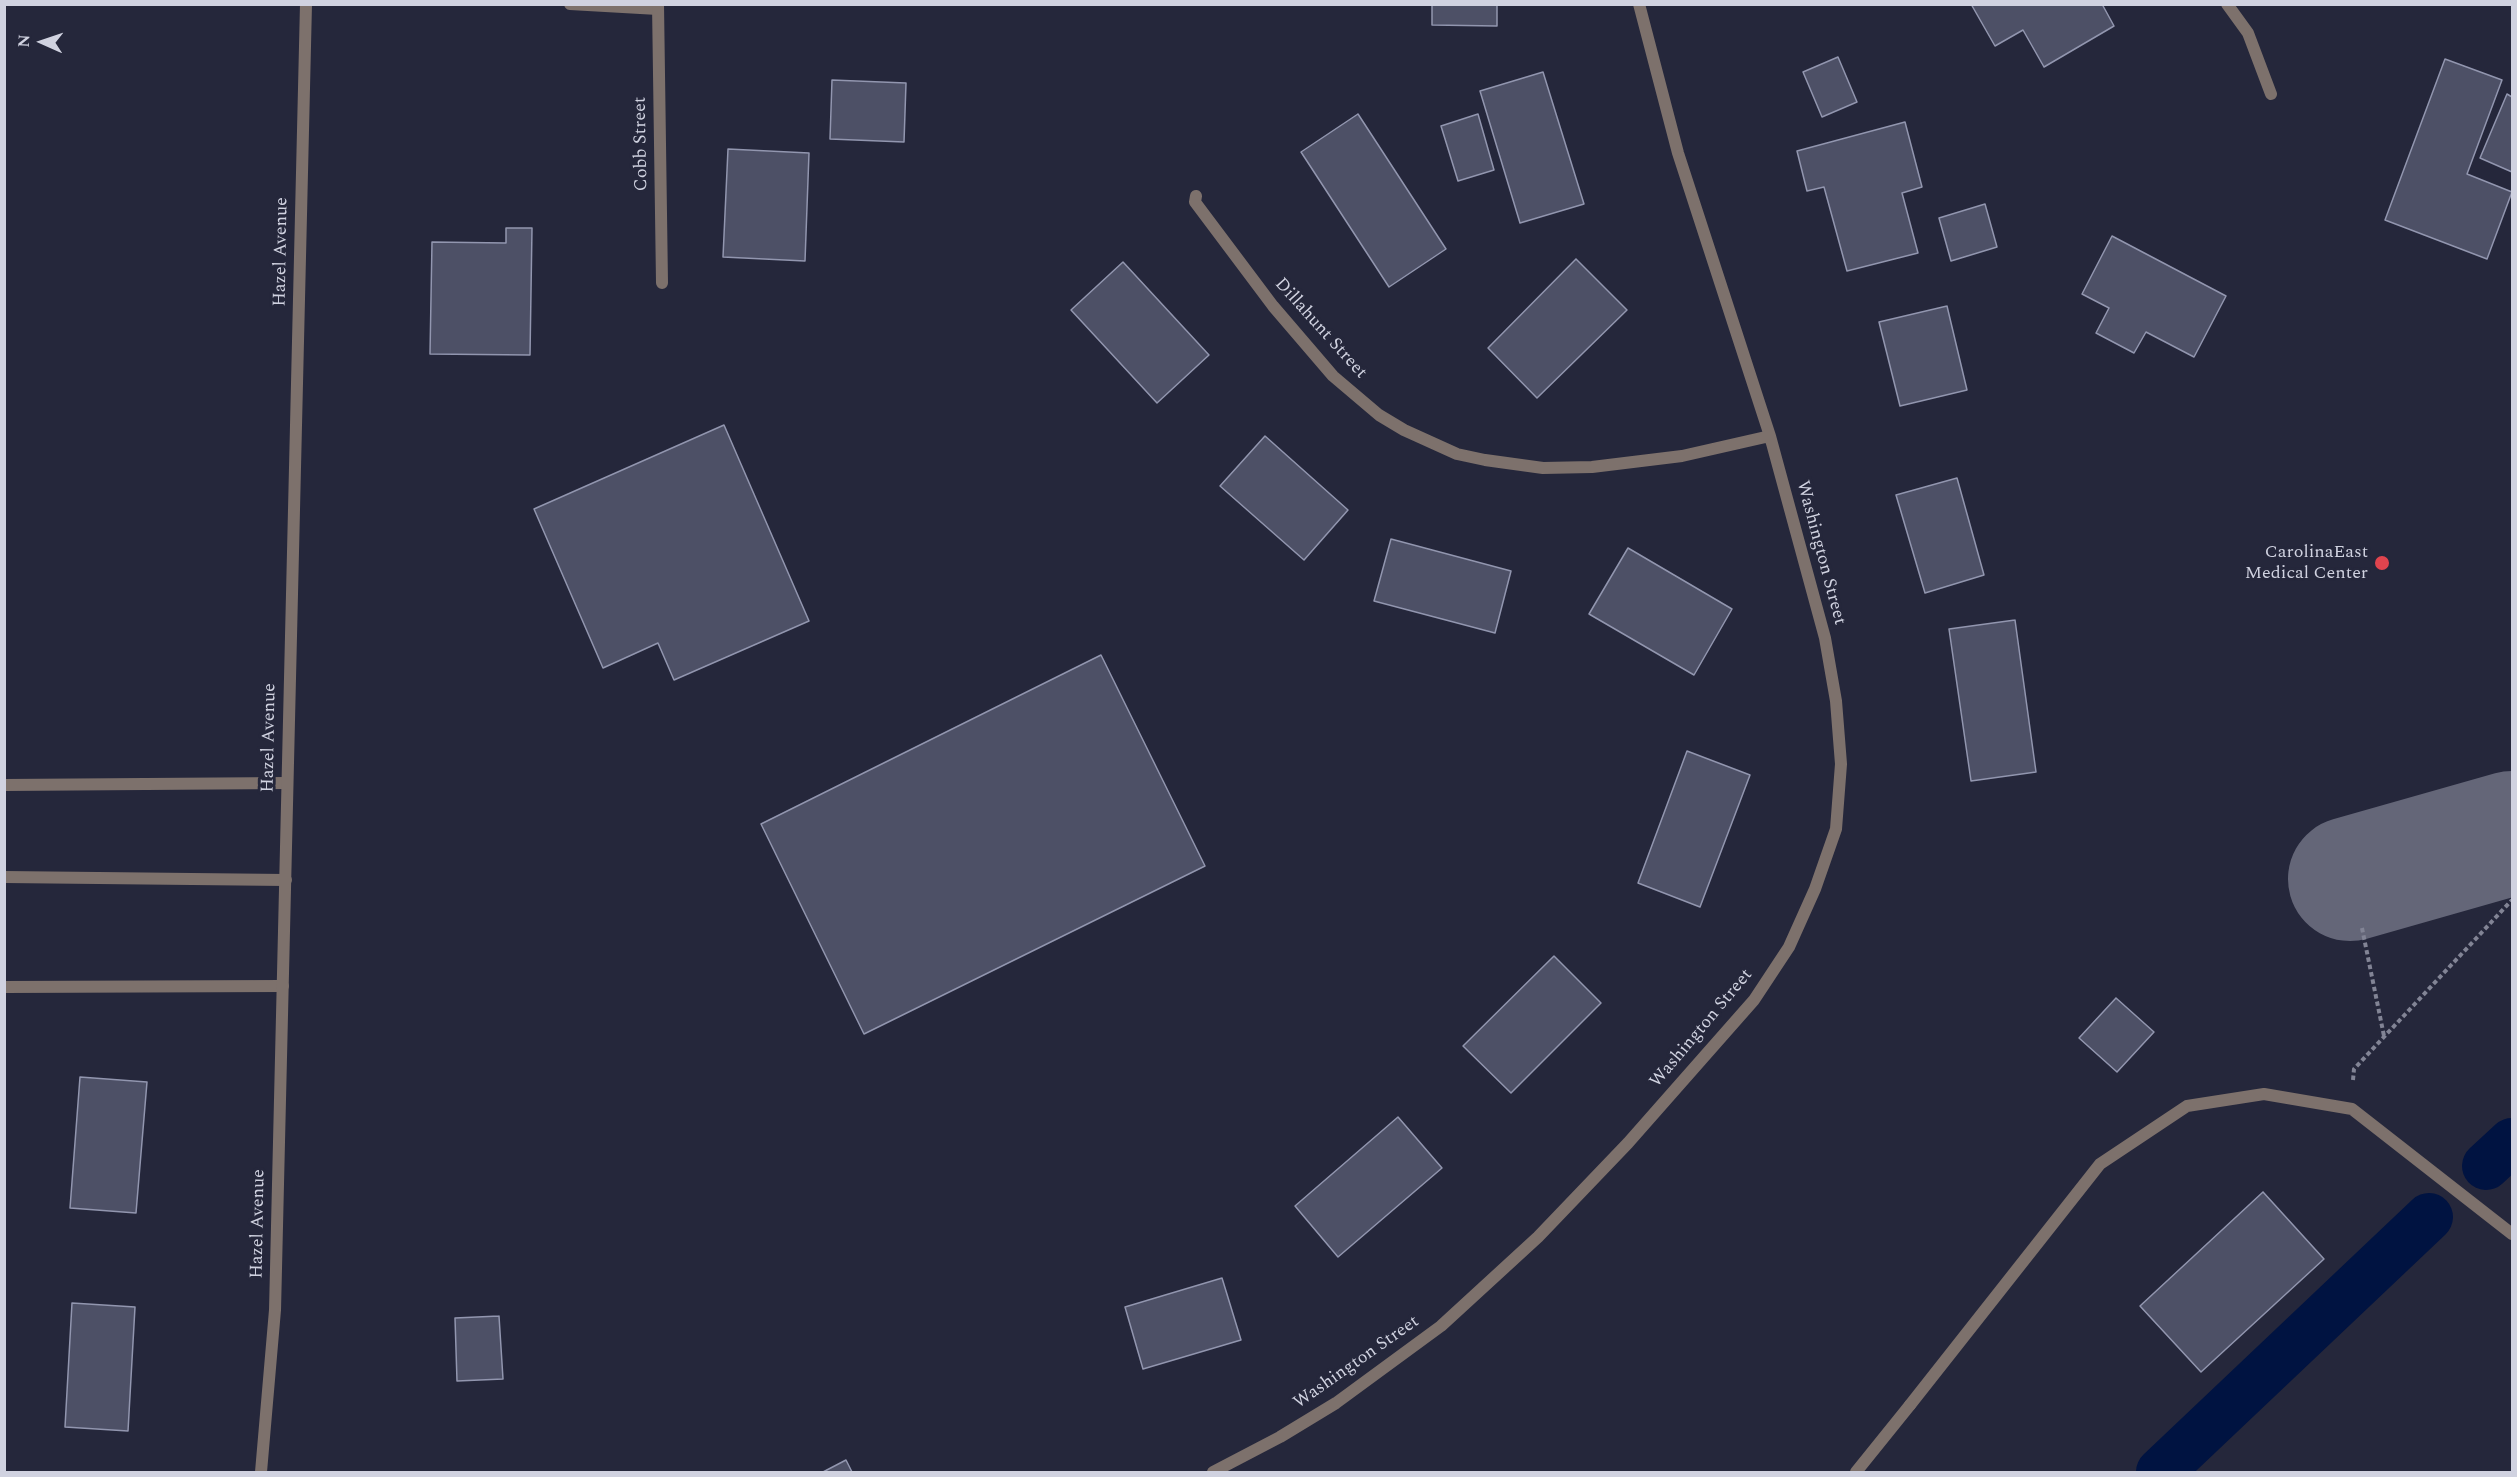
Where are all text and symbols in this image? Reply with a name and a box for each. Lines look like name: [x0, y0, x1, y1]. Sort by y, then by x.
north arrow: [12, 12, 72, 72]
text: N: [12, 34, 36, 48]
street label: Cobb Street: [630, 97, 654, 191]
street label: Hazel Avenue: [270, 197, 294, 307]
street label: Dillahunt Street: [1269, 274, 1371, 384]
street label: Washington Street: [1790, 479, 1850, 627]
place label: CarolinaEast Medical Center: [2245, 542, 2368, 584]
marker: CarolinaEast Medical Center: [2373, 554, 2391, 572]
street label: Hazel Avenue: [258, 683, 282, 793]
street label: Washington Street: [1646, 965, 1758, 1093]
street label: Hazel Avenue: [247, 1169, 271, 1279]
street label: Washington Street: [1290, 1312, 1424, 1414]

